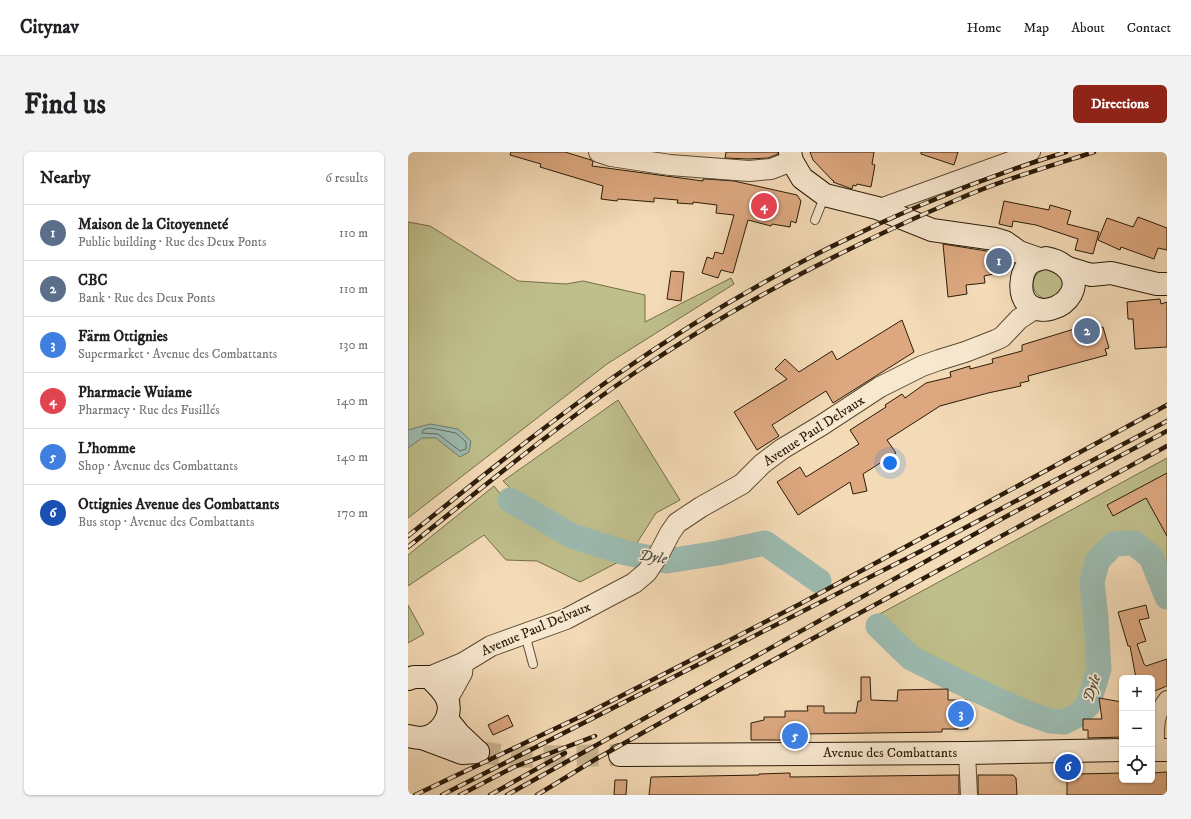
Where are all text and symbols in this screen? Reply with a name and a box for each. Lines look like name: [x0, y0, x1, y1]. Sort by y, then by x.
text: Citynav: [20, 16, 79, 39]
text: Home: [967, 19, 1001, 37]
text: Map: [1023, 19, 1049, 37]
text: About: [1071, 19, 1105, 37]
text: Contact: [1127, 19, 1171, 37]
button: Directions: [1073, 85, 1167, 123]
text: Find us: [24, 87, 106, 122]
text: Nearby: [40, 167, 90, 189]
text: 6 results: [325, 170, 368, 186]
pin: 4: [751, 191, 777, 221]
text: Maison de la Citoyenneté: [78, 215, 228, 234]
text: 1: [51, 225, 55, 241]
text: 110 m: [339, 225, 368, 241]
text: Public building · Rue des Deux Ponts: [78, 234, 266, 250]
pin: 1: [986, 246, 1012, 276]
text: CBC: [78, 271, 107, 290]
text: 2: [50, 281, 56, 297]
text: 110 m: [339, 281, 368, 297]
text: Bank · Rue des Deux Ponts: [78, 290, 215, 306]
pin: 2: [1074, 316, 1100, 346]
text: Färm Ottignies: [78, 327, 168, 346]
text: 3: [51, 337, 55, 353]
text: 130 m: [339, 337, 368, 353]
text: Supermarket · Avenue des Combattants: [78, 346, 277, 362]
text: Pharmacie Wuiame: [78, 383, 192, 402]
street label: Avenue Paul Delvaux: [760, 391, 868, 471]
text: 4: [49, 393, 57, 409]
text: 140 m: [336, 393, 368, 409]
text: Pharmacy · Rue des Fusillés: [78, 402, 220, 418]
text: L'homme: [78, 439, 136, 458]
text: 5: [50, 449, 56, 465]
text: 140 m: [336, 449, 368, 465]
your location: [880, 453, 900, 473]
text: Shop · Avenue des Combattants: [78, 458, 238, 474]
text: Ottignies Avenue des Combattants: [78, 495, 279, 514]
text: 6: [50, 505, 56, 521]
text: 170 m: [337, 505, 368, 521]
text: Bus stop · Avenue des Combattants: [78, 514, 254, 530]
water label: Dyle: [638, 546, 669, 568]
street label: Avenue Paul Delvaux: [478, 598, 594, 660]
water label: Dyle: [1079, 671, 1106, 704]
map controls: [1119, 675, 1155, 783]
button: +: [1119, 675, 1155, 711]
pin: 3: [948, 699, 974, 729]
button: −: [1119, 711, 1155, 747]
pin: 5: [782, 721, 808, 751]
street label: Avenue des Combattants: [823, 744, 957, 762]
button: locate: [1119, 747, 1155, 783]
pin: 6: [1055, 752, 1081, 782]

